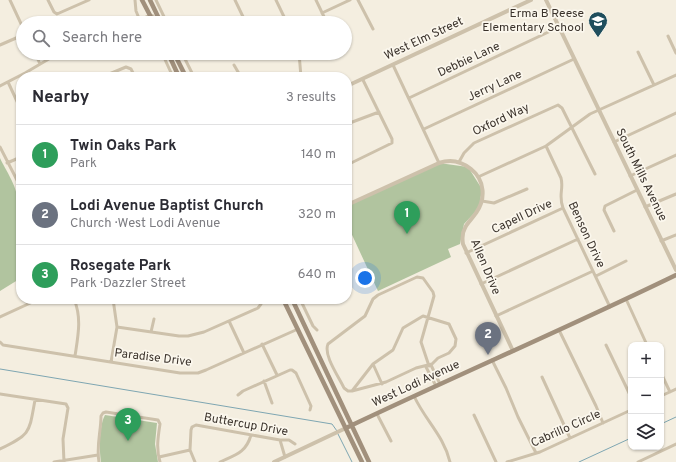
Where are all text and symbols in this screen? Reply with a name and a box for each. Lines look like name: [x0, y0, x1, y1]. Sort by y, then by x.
place label: Erma B Reese Elementary School: [482, 6, 584, 36]
school or university icon: Erma B Reese Elementary School: [587, 10, 609, 38]
street label: West Elm Street: [382, 14, 466, 64]
search box: [16, 16, 352, 60]
icon: search: [30, 27, 52, 49]
text: Search here: [62, 29, 142, 48]
street label: Debbie Lane: [435, 39, 503, 81]
street label: Jerry Lane: [465, 66, 525, 106]
text: Nearby: [32, 87, 89, 109]
text: 3 results: [286, 90, 336, 106]
street label: Oxford Way: [470, 100, 532, 140]
street label: South Mills Avenue: [612, 126, 670, 224]
text: Twin Oaks Park: [70, 137, 177, 156]
text: 1: [42, 147, 48, 163]
text: 140 m: [301, 147, 336, 163]
text: Park: [70, 156, 97, 172]
street label: Capell Drive: [489, 196, 555, 238]
text: Lodi Avenue Baptist Church: [70, 197, 264, 216]
street label: Benson Drive: [564, 199, 608, 271]
pin: 1: [394, 201, 420, 234]
text: 2: [41, 207, 49, 223]
text: 320 m: [298, 207, 336, 223]
text: Church · West Lodi Avenue: [70, 216, 220, 232]
street label: Allen Drive: [466, 237, 504, 297]
text: Rosegate Park: [70, 257, 171, 276]
text: 3: [41, 267, 49, 283]
text: 640 m: [298, 267, 336, 283]
your location: [355, 268, 375, 288]
text: Park · Dazzler Street: [70, 276, 186, 292]
pin: 2: [475, 322, 501, 355]
map controls: [628, 342, 664, 450]
button: +: [628, 342, 664, 378]
street label: Paradise Drive: [113, 345, 193, 371]
street label: West Lodi Avenue: [370, 357, 462, 411]
button: −: [628, 378, 664, 414]
street label: Cabrillo Circle: [528, 406, 604, 452]
pin: 3: [115, 408, 141, 441]
street label: Buttercup Drive: [203, 410, 289, 440]
button: layers: [628, 414, 664, 450]

